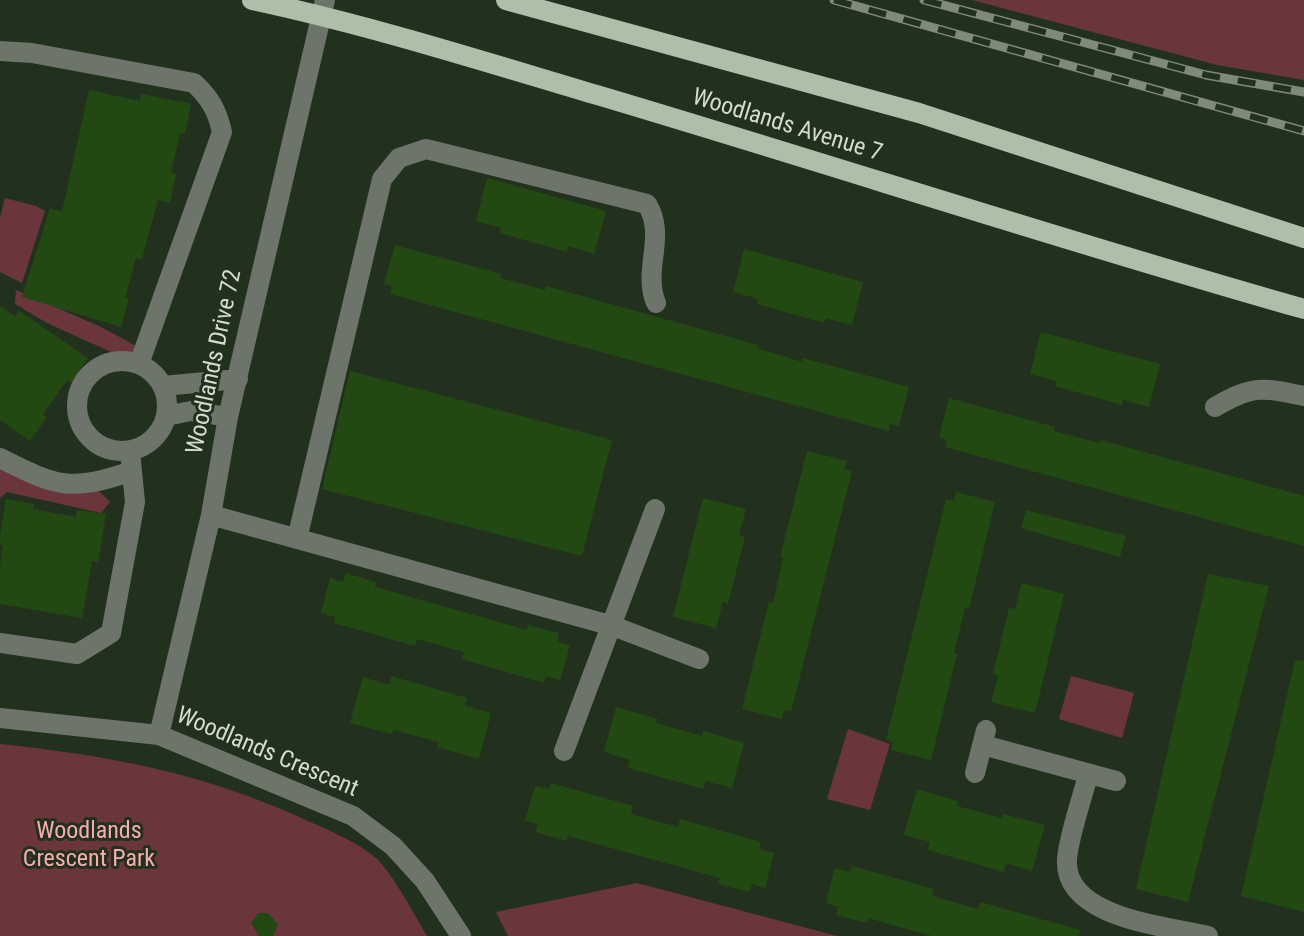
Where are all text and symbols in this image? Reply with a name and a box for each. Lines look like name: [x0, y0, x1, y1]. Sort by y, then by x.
street label: Woodlands Avenue 7: [688, 83, 886, 169]
street label: Woodlands Drive 72: [181, 267, 249, 457]
street label: Woodlands Crescent: [172, 702, 362, 804]
park label: Woodlands Crescent Park: [23, 818, 155, 874]

